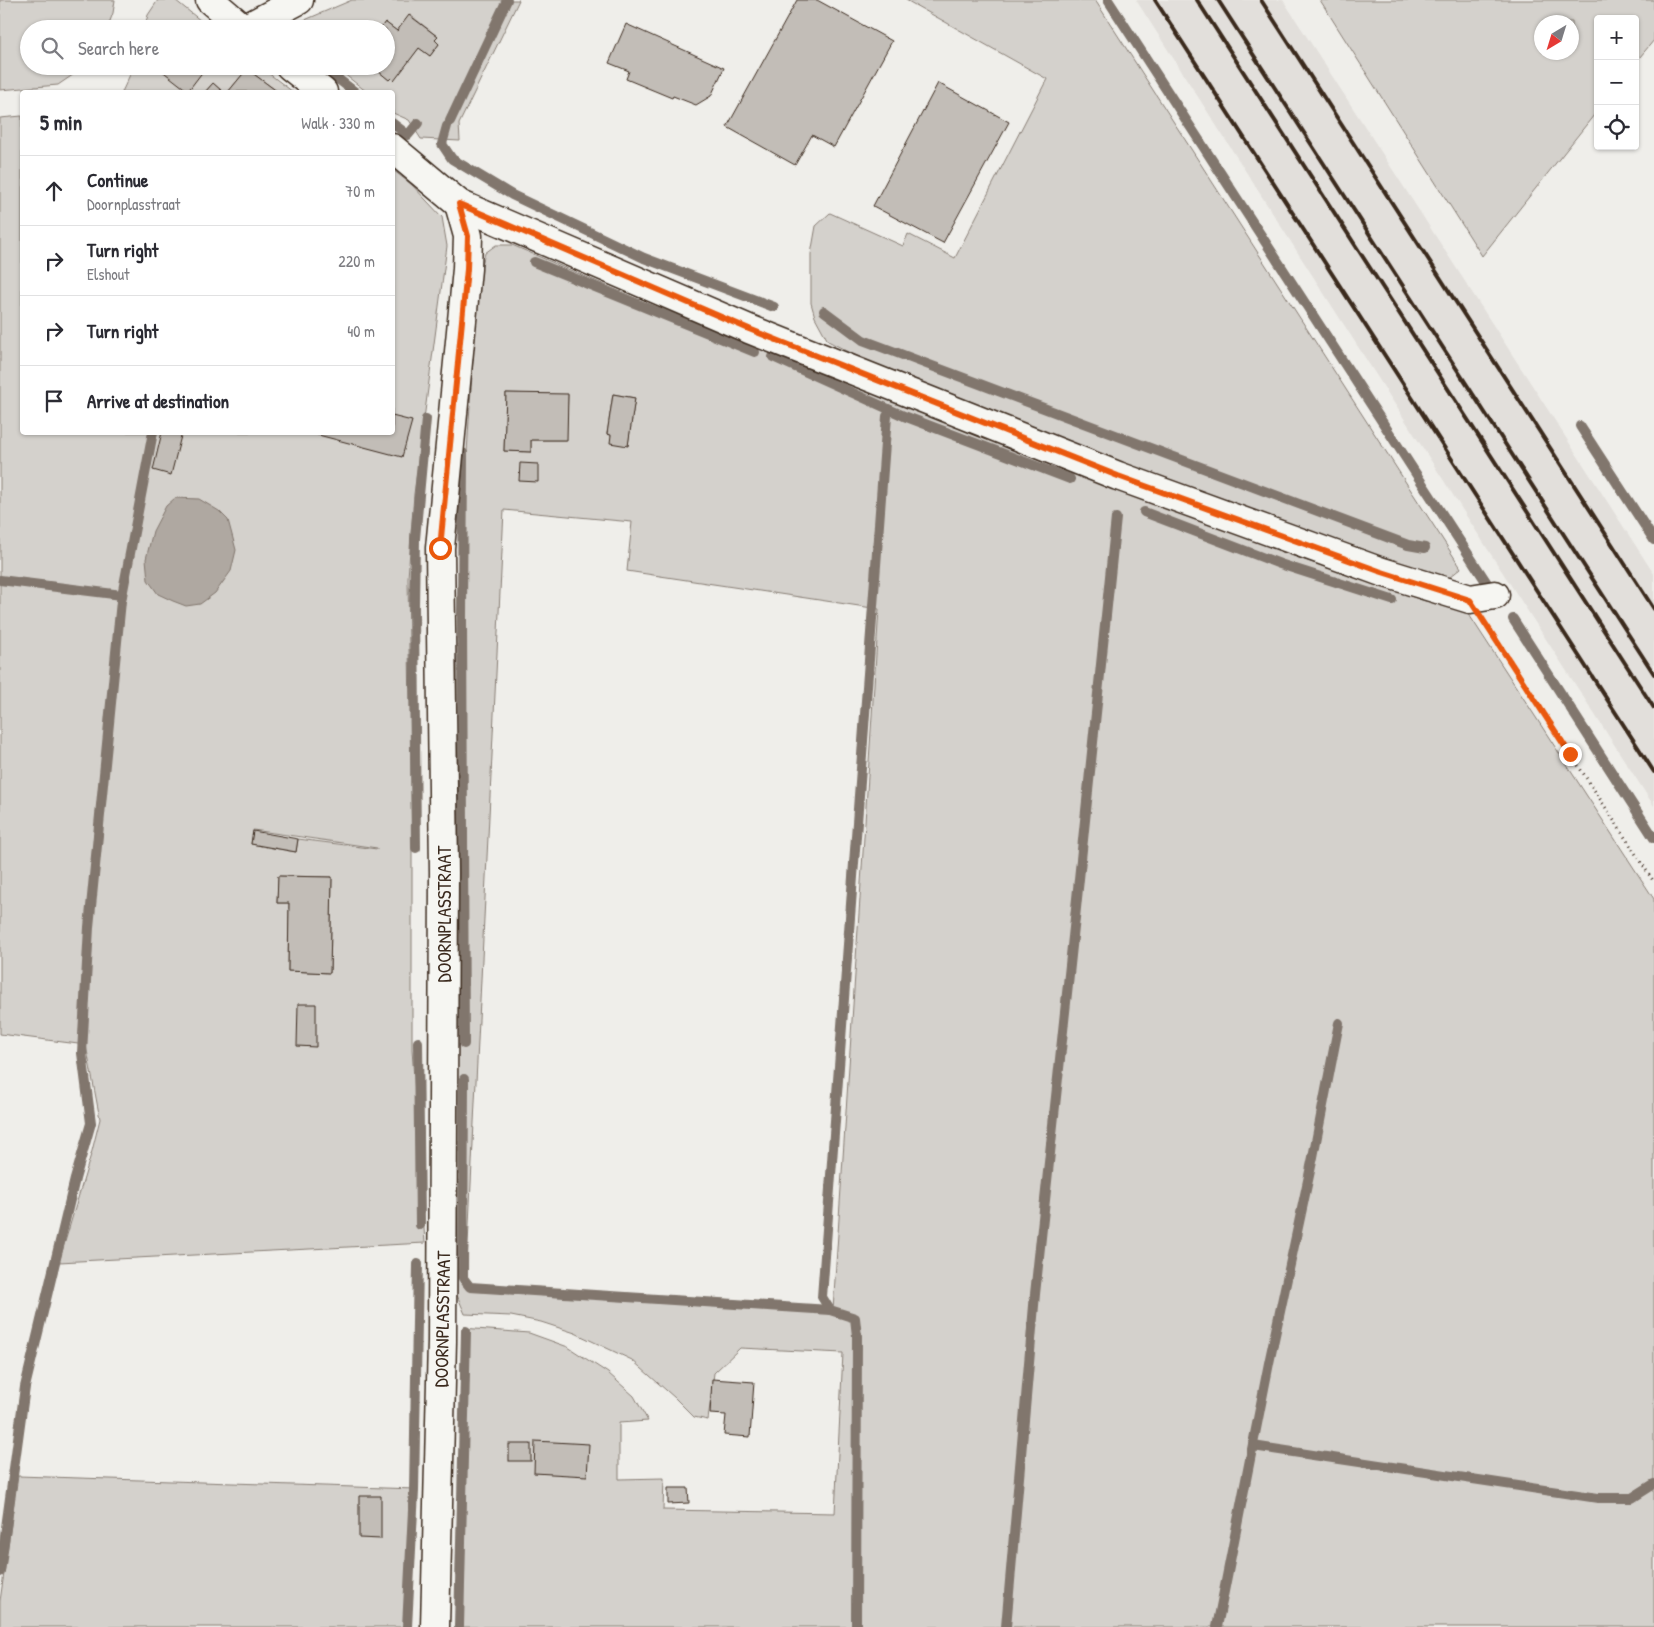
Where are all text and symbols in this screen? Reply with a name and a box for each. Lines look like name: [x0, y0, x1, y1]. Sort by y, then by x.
north arrow: [1534, 15, 1579, 60]
map controls: [1594, 15, 1639, 150]
button: +: [1594, 15, 1639, 60]
search box: [20, 20, 395, 75]
icon: search: [38, 34, 66, 62]
text: Search here: [78, 35, 159, 61]
button: −: [1594, 60, 1639, 105]
button: locate: [1594, 105, 1639, 150]
text: 5 min: [40, 108, 82, 137]
text: Walk · 330 m: [301, 112, 375, 134]
text: Continue: [87, 167, 148, 193]
icon: ahead: [40, 177, 68, 205]
text: 70 m: [345, 180, 375, 202]
text: Doornplasstraat: [87, 193, 180, 215]
text: Turn right: [87, 237, 158, 263]
icon: right: [40, 247, 68, 275]
text: 220 m: [338, 250, 375, 272]
text: Elshout: [87, 263, 130, 285]
icon: right: [40, 317, 68, 345]
text: Turn right: [87, 318, 158, 344]
text: 40 m: [347, 320, 375, 342]
icon: arrive: [40, 387, 68, 415]
text: Arrive at destination: [87, 388, 229, 414]
route start: [429, 537, 452, 560]
route end: [1559, 743, 1582, 766]
street label: DOORNPLASSTRAAT: [431, 845, 457, 982]
street label: DOORNPLASSTRAAT: [428, 1249, 456, 1388]

